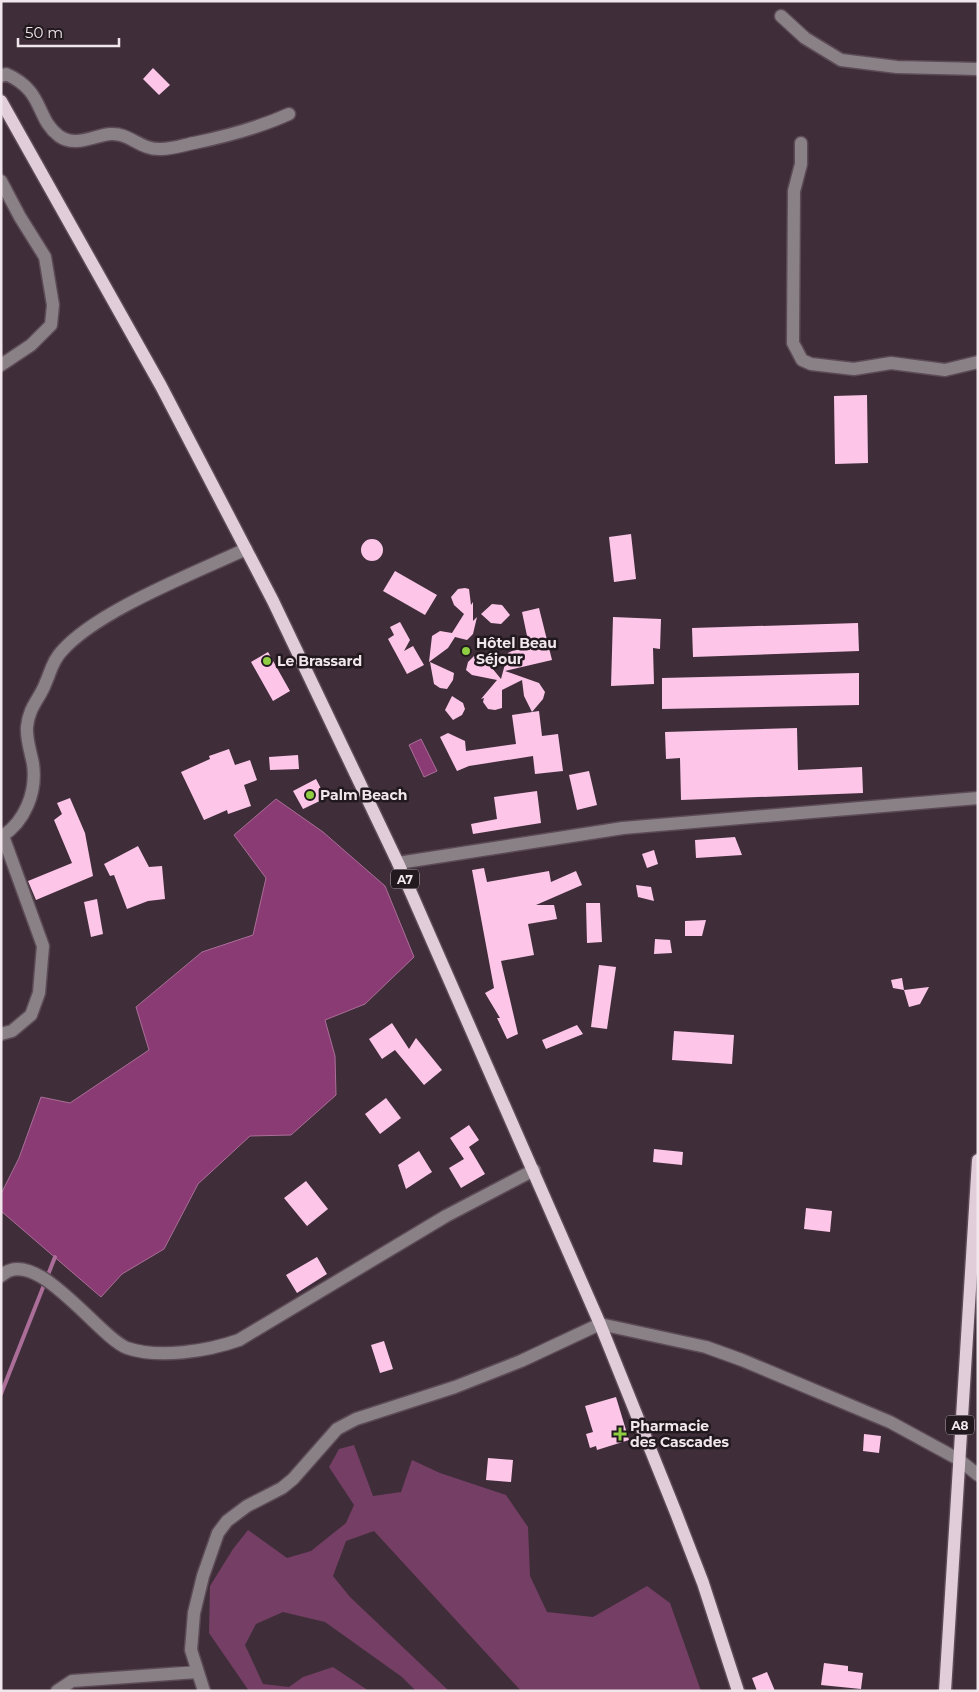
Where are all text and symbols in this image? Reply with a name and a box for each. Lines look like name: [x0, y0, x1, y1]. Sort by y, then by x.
scale bar: [18, 15, 119, 47]
text: 50 m: [25, 23, 63, 42]
place label: Hôtel Beau Séjour: [476, 634, 557, 668]
marker: Hôtel Beau Séjour: [460, 645, 472, 657]
place label: Le Brassard: [277, 652, 362, 670]
marker: Le Brassard: [261, 655, 273, 667]
place label: Palm Beach: [320, 786, 407, 804]
marker: Palm Beach: [304, 789, 316, 801]
road number: A7: [391, 870, 419, 889]
road number: A8: [946, 1416, 974, 1434]
place label: Pharmacie des Cascades: [630, 1417, 730, 1451]
marker: Pharmacie des Cascades: [614, 1428, 626, 1440]

